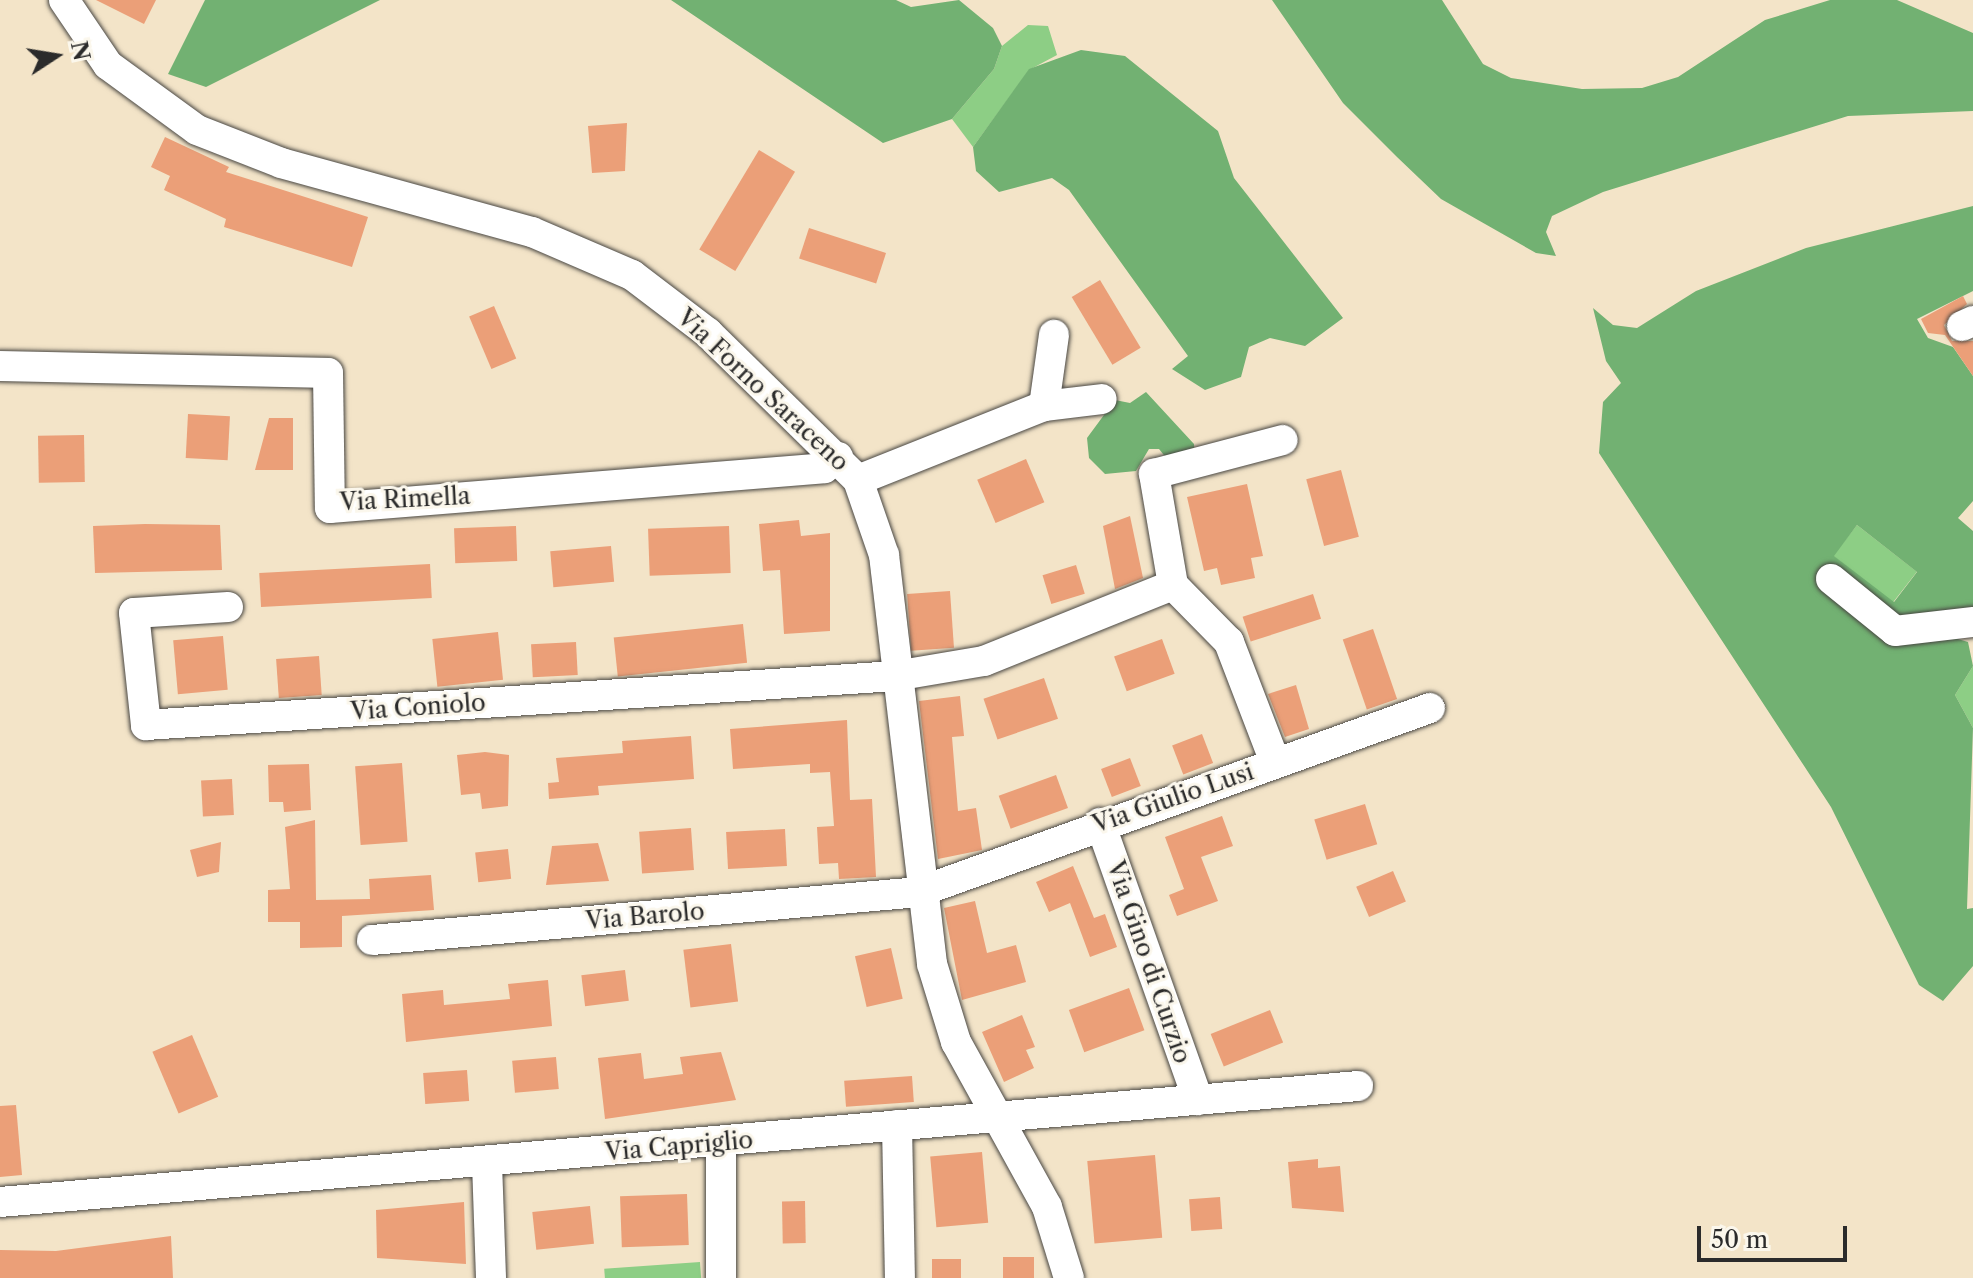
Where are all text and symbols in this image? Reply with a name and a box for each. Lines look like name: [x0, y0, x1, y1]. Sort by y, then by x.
north arrow: [16, 16, 96, 96]
text: N: [65, 39, 95, 63]
street label: Via Forno Saraceno: [671, 303, 855, 477]
street label: Via Rimella: [339, 481, 471, 517]
street label: Via Coniolo: [349, 688, 487, 726]
street label: Via Giulio Lusi: [1088, 757, 1258, 839]
street label: Via Gino di Curzio: [1101, 857, 1197, 1067]
street label: Via Barolo: [584, 896, 706, 936]
street label: Via Capriglio: [604, 1125, 754, 1167]
scale bar: [1701, 1210, 1851, 1260]
text: 50 m: [1711, 1225, 1768, 1254]

